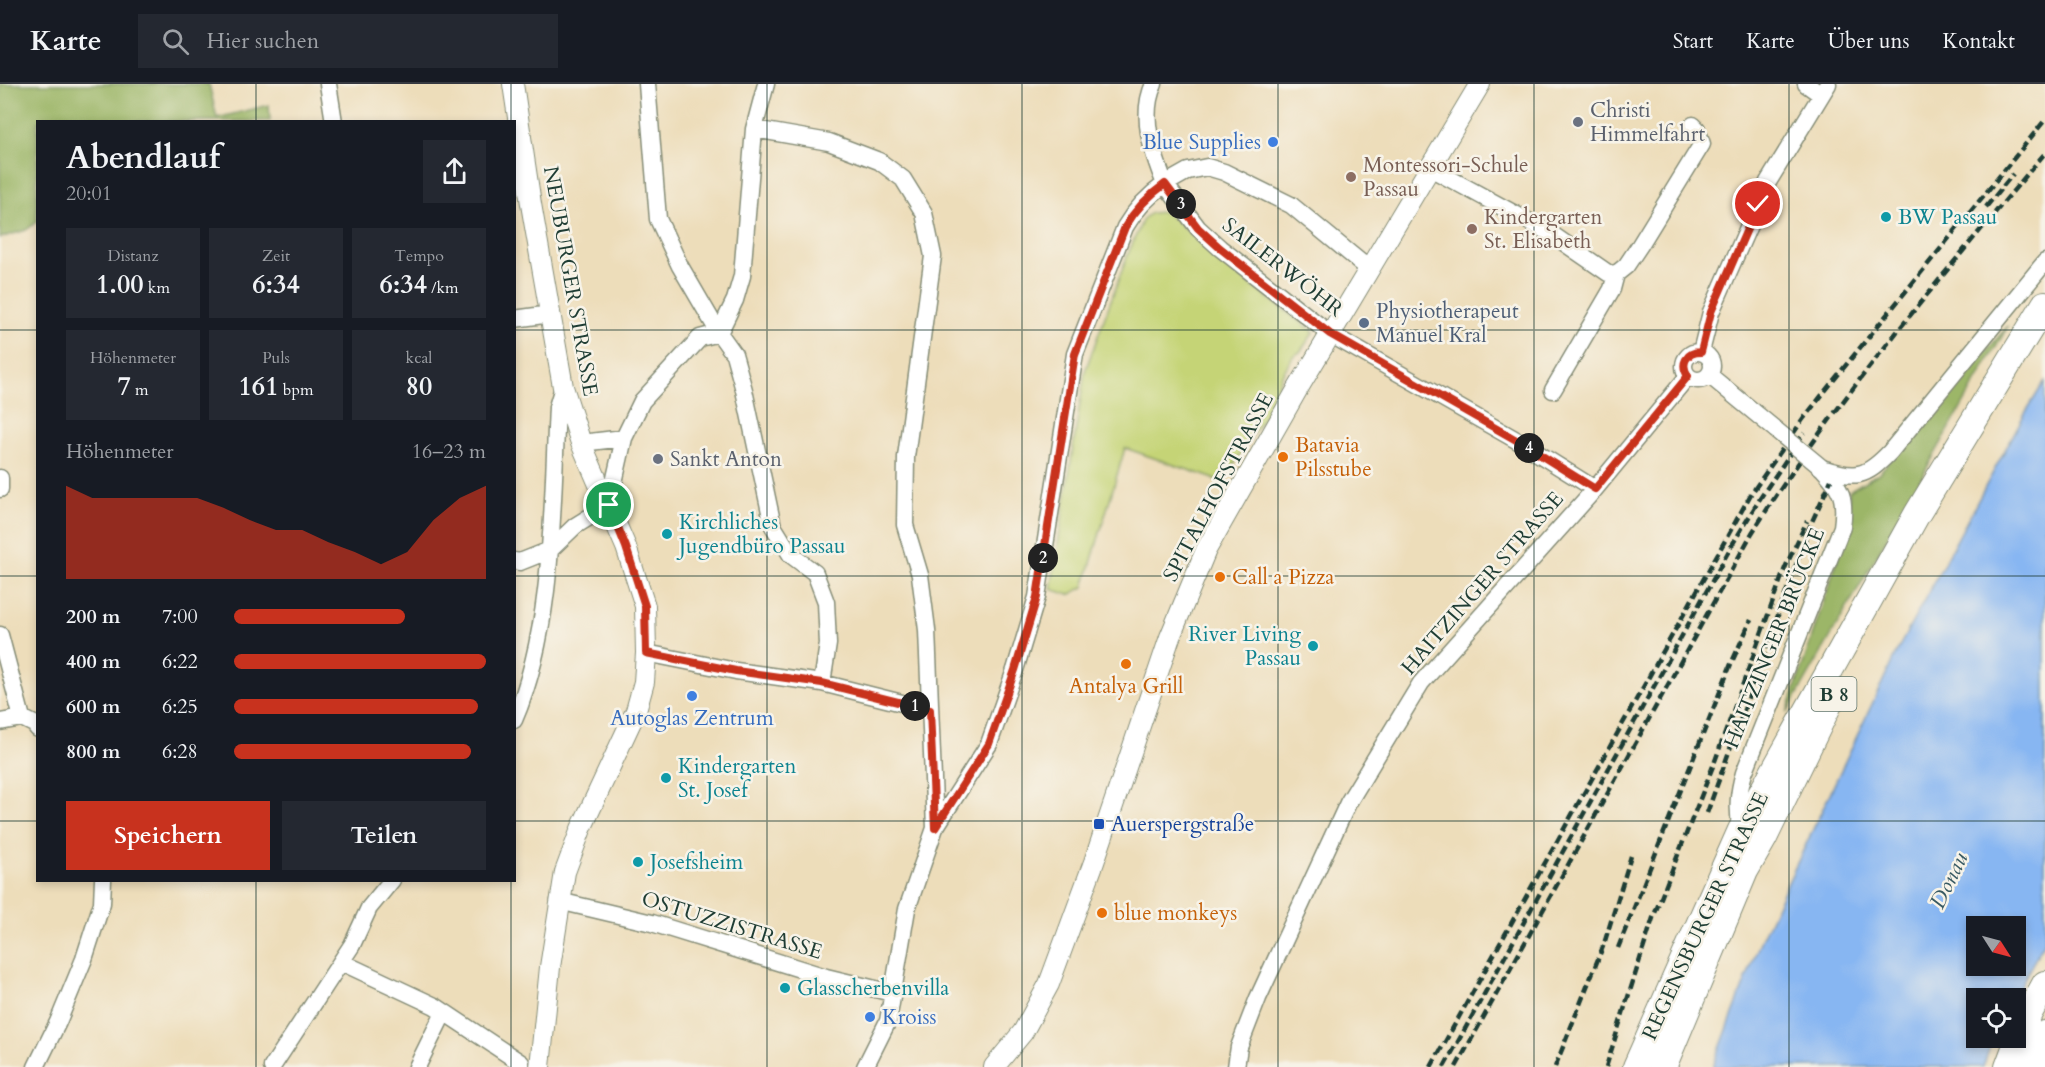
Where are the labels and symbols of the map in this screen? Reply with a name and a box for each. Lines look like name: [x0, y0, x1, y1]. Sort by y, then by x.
place label: Christi Himmelfahrt: [1590, 96, 1706, 149]
marker: Christi Himmelfahrt: [1571, 115, 1585, 129]
place label: Blue Supplies: [1142, 128, 1261, 157]
marker: Blue Supplies: [1266, 135, 1280, 149]
place label: Montessori-Schule Passau: [1363, 151, 1529, 204]
street label: NEUBURGER STRASSE: [536, 164, 605, 398]
marker: Montessori-Schule Passau: [1344, 170, 1358, 184]
pin: [1732, 178, 1783, 229]
pin: 3: [1166, 189, 1196, 219]
place label: Kindergarten St. Elisabeth: [1484, 203, 1603, 256]
place label: BW Passau: [1898, 203, 1997, 232]
marker: BW Passau: [1879, 210, 1893, 224]
street label: SAILERWÖHR: [1216, 211, 1350, 324]
marker: Kindergarten St. Elisabeth: [1465, 222, 1479, 236]
place label: Physiotherapeut Manuel Kral: [1376, 297, 1519, 350]
marker: Physiotherapeut Manuel Kral: [1357, 316, 1371, 330]
street label: SPITALHOFSTRASSE: [1156, 388, 1281, 587]
place label: Batavia Pilsstube: [1295, 431, 1372, 484]
pin: 4: [1514, 433, 1544, 463]
place label: Sankt Anton: [670, 445, 782, 474]
marker: Batavia Pilsstube: [1276, 450, 1290, 464]
marker: Sankt Anton: [651, 452, 665, 466]
pin: [583, 479, 634, 530]
street label: HAITZINGER STRASSE: [1395, 485, 1570, 681]
place label: Kirchliches Jugendbüro Passau: [676, 508, 846, 561]
street label: HAITZINGER BRÜCKE: [1717, 524, 1832, 753]
marker: Kirchliches Jugendbüro Passau: [660, 527, 674, 541]
pin: 2: [1028, 543, 1058, 573]
place label: Call a Pizza: [1232, 563, 1334, 592]
marker: Call a Pizza: [1213, 570, 1227, 584]
place label: River Living Passau: [1188, 620, 1301, 673]
marker: River Living Passau: [1306, 639, 1320, 653]
marker: Antalya Grill: [1119, 657, 1133, 671]
place label: Antalya Grill: [1069, 672, 1183, 701]
road number: B 8: [1812, 677, 1856, 711]
marker: Autoglas Zentrum: [685, 689, 699, 703]
pin: 1: [900, 691, 930, 721]
place label: Autoglas Zentrum: [610, 704, 774, 733]
place label: Kindergarten St. Josef: [678, 752, 797, 805]
marker: Kindergarten St. Josef: [659, 771, 673, 785]
street label: REGENSBURGER STRASSE: [1635, 787, 1776, 1045]
place label: Auerspergstraße: [1111, 810, 1254, 839]
marker: Auerspergstraße: [1092, 817, 1106, 831]
water label: Donau: [1922, 847, 1975, 914]
place label: Josefsheim: [647, 848, 743, 877]
marker: Josefsheim: [631, 855, 645, 869]
street label: OSTUZZISTRASSE: [638, 884, 826, 967]
place label: blue monkeys: [1114, 899, 1237, 928]
marker: blue monkeys: [1095, 906, 1109, 920]
north arrow: [1966, 916, 2026, 976]
place label: Glasscherbenvilla: [797, 974, 949, 1003]
marker: Glasscherbenvilla: [778, 981, 792, 995]
place label: Kroiss: [882, 1003, 937, 1032]
marker: Kroiss: [863, 1010, 877, 1024]

